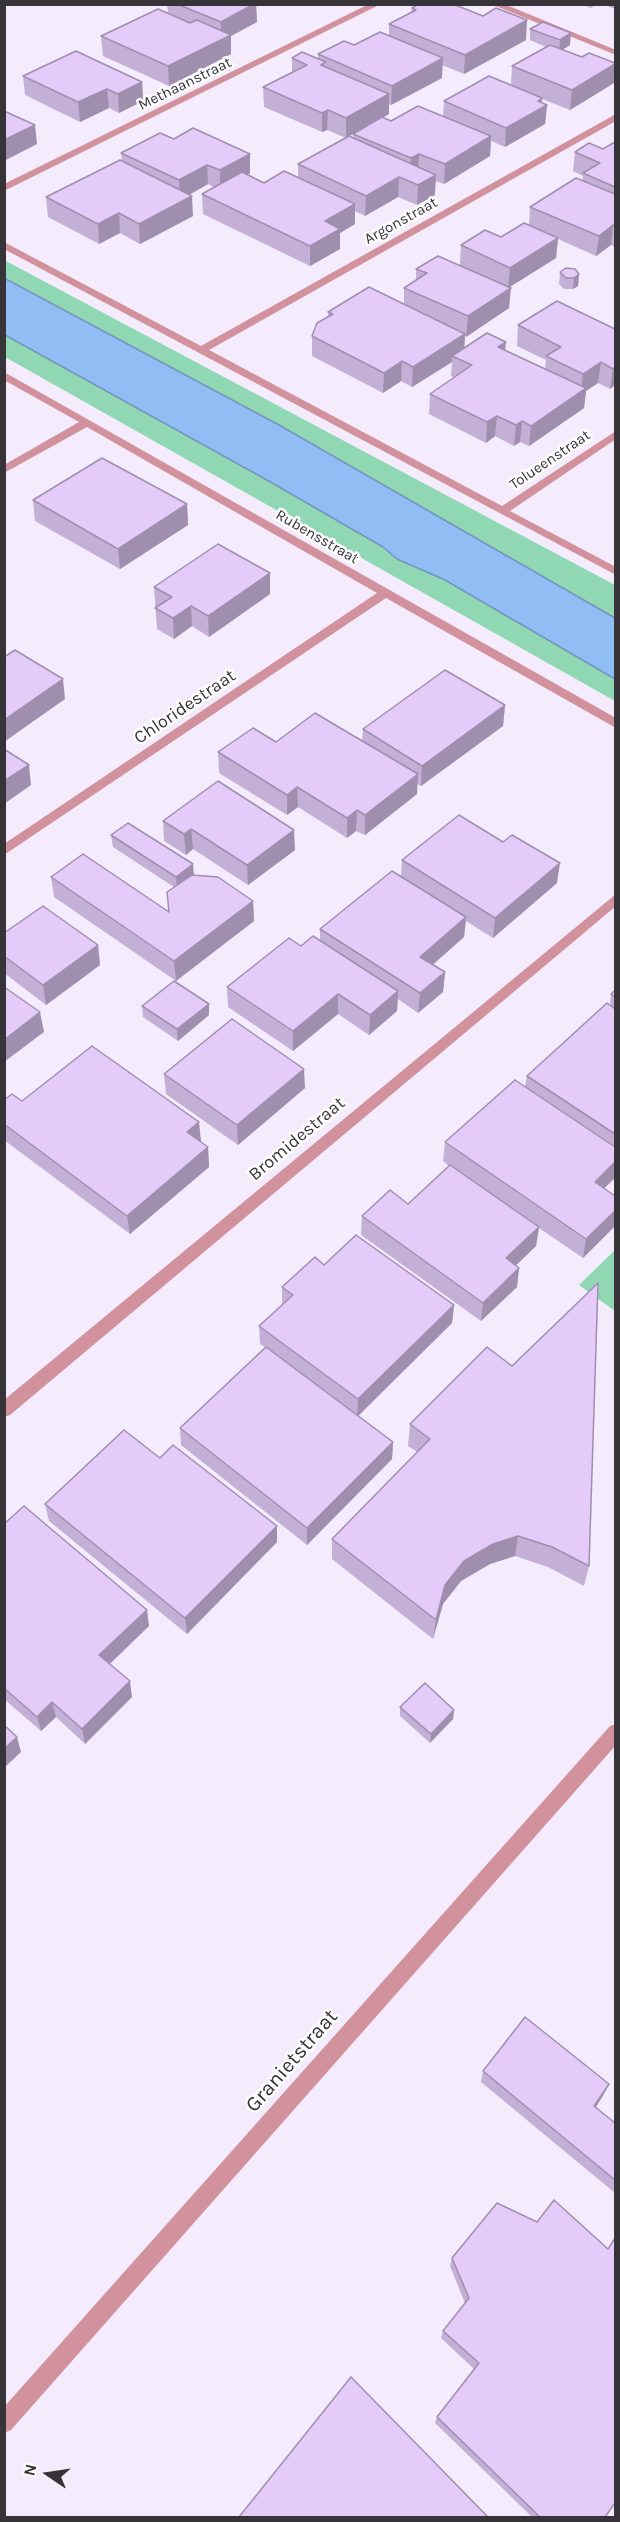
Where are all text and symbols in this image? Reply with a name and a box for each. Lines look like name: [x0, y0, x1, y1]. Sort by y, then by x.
street label: Methaanstraat: [135, 54, 235, 114]
street label: Argonstraat: [361, 194, 441, 248]
street label: Tolueenstraat: [506, 426, 594, 494]
street label: Rubensstraat: [272, 506, 362, 568]
street label: Chloridestraat: [130, 665, 240, 749]
street label: Bromidestraat: [244, 1092, 350, 1186]
street label: Granietstraat: [241, 2004, 343, 2118]
north arrow: [18, 2444, 78, 2504]
text: N: [19, 2462, 41, 2478]

